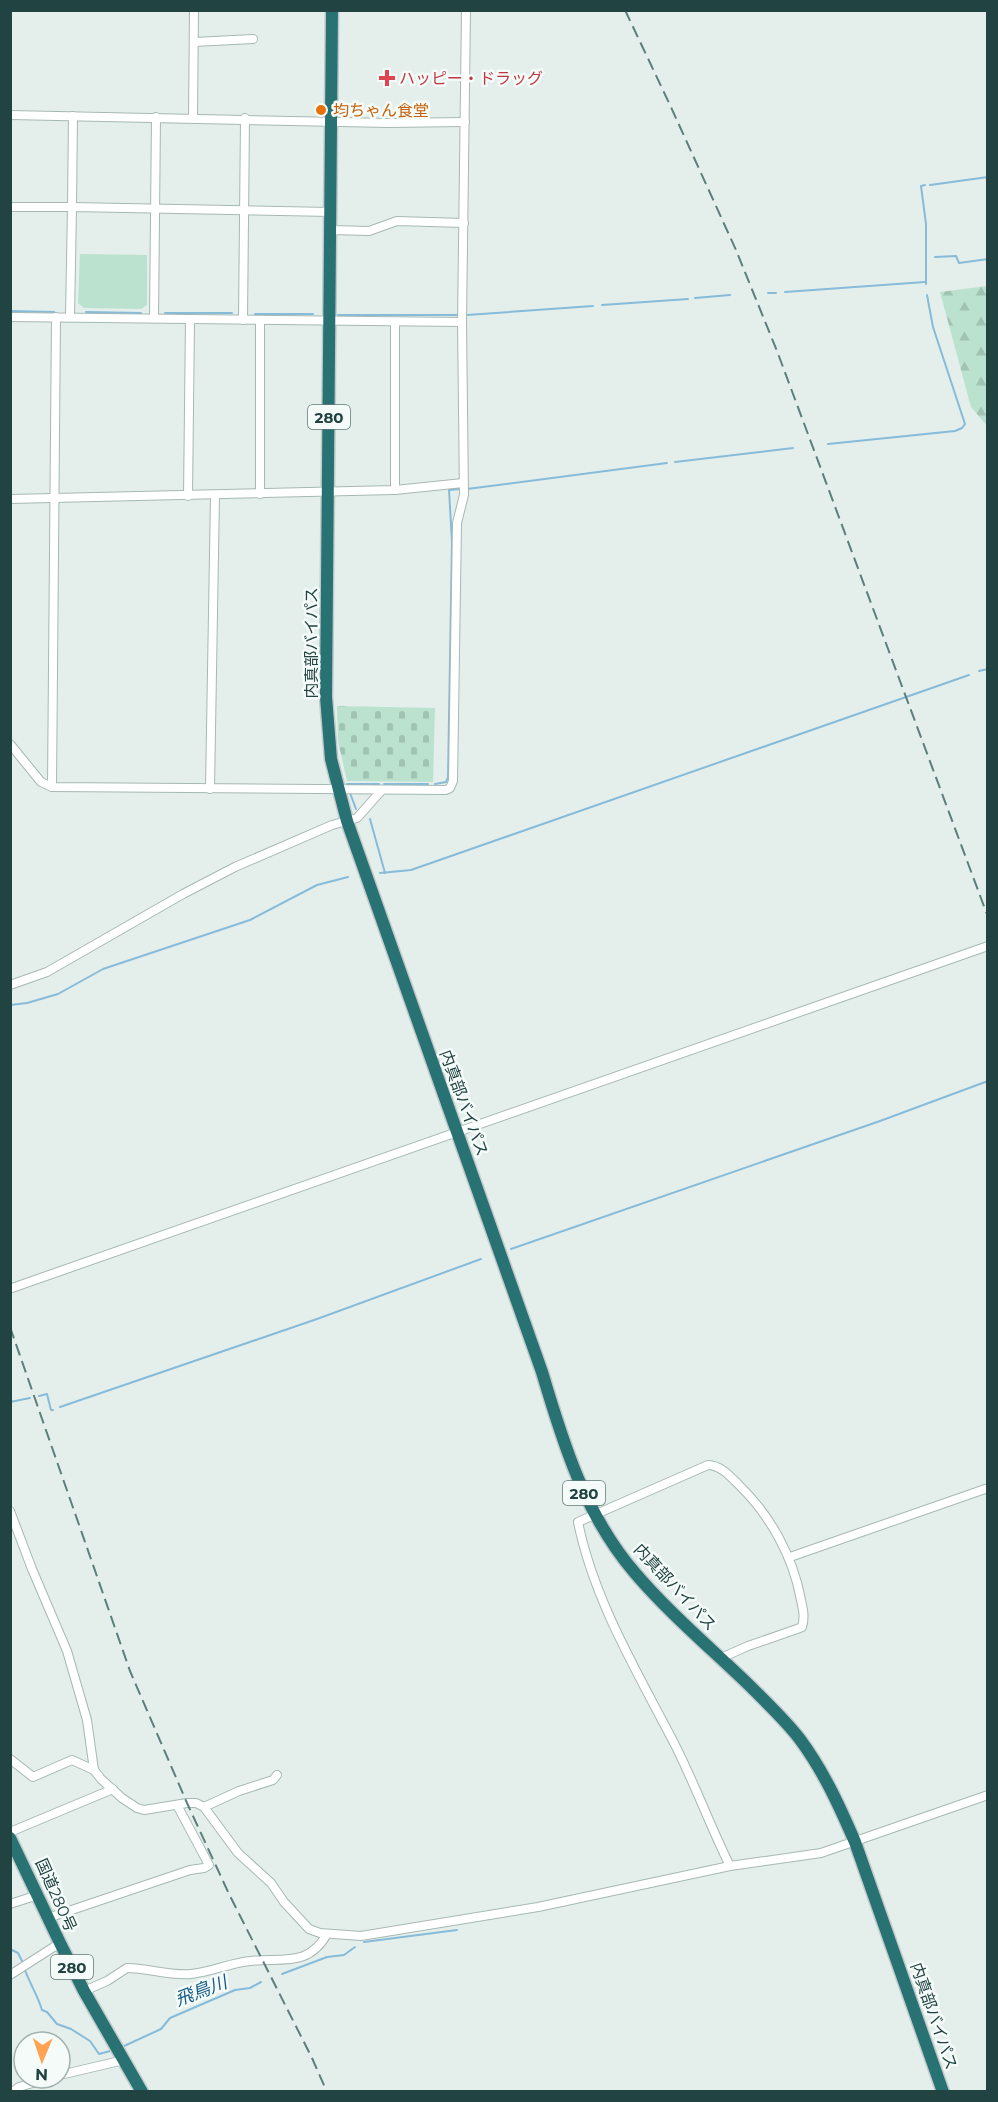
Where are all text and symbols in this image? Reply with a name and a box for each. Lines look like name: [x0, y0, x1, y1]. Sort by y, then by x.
place label: ハッピー・ドラッグ: [399, 69, 543, 88]
marker: ハッピー・ドラッグ: [380, 71, 394, 85]
place label: 均ちゃん食堂: [333, 101, 429, 120]
marker: 均ちゃん食堂: [314, 103, 328, 117]
road number: 280: [308, 405, 350, 429]
street label: 内真部バイパス: [302, 587, 321, 699]
street label: 内真部バイパス: [436, 1047, 492, 1159]
road number: 280: [563, 1481, 605, 1505]
street label: 内真部バイパス: [630, 1540, 720, 1634]
street label: 国道280号: [31, 1856, 81, 1934]
road number: 280: [51, 1955, 93, 1979]
street label: 内真部バイパス: [907, 1960, 961, 2072]
water label: 飛鳥川: [172, 1970, 232, 2011]
north arrow: [12, 2030, 72, 2090]
text: N: [35, 2065, 48, 2084]

